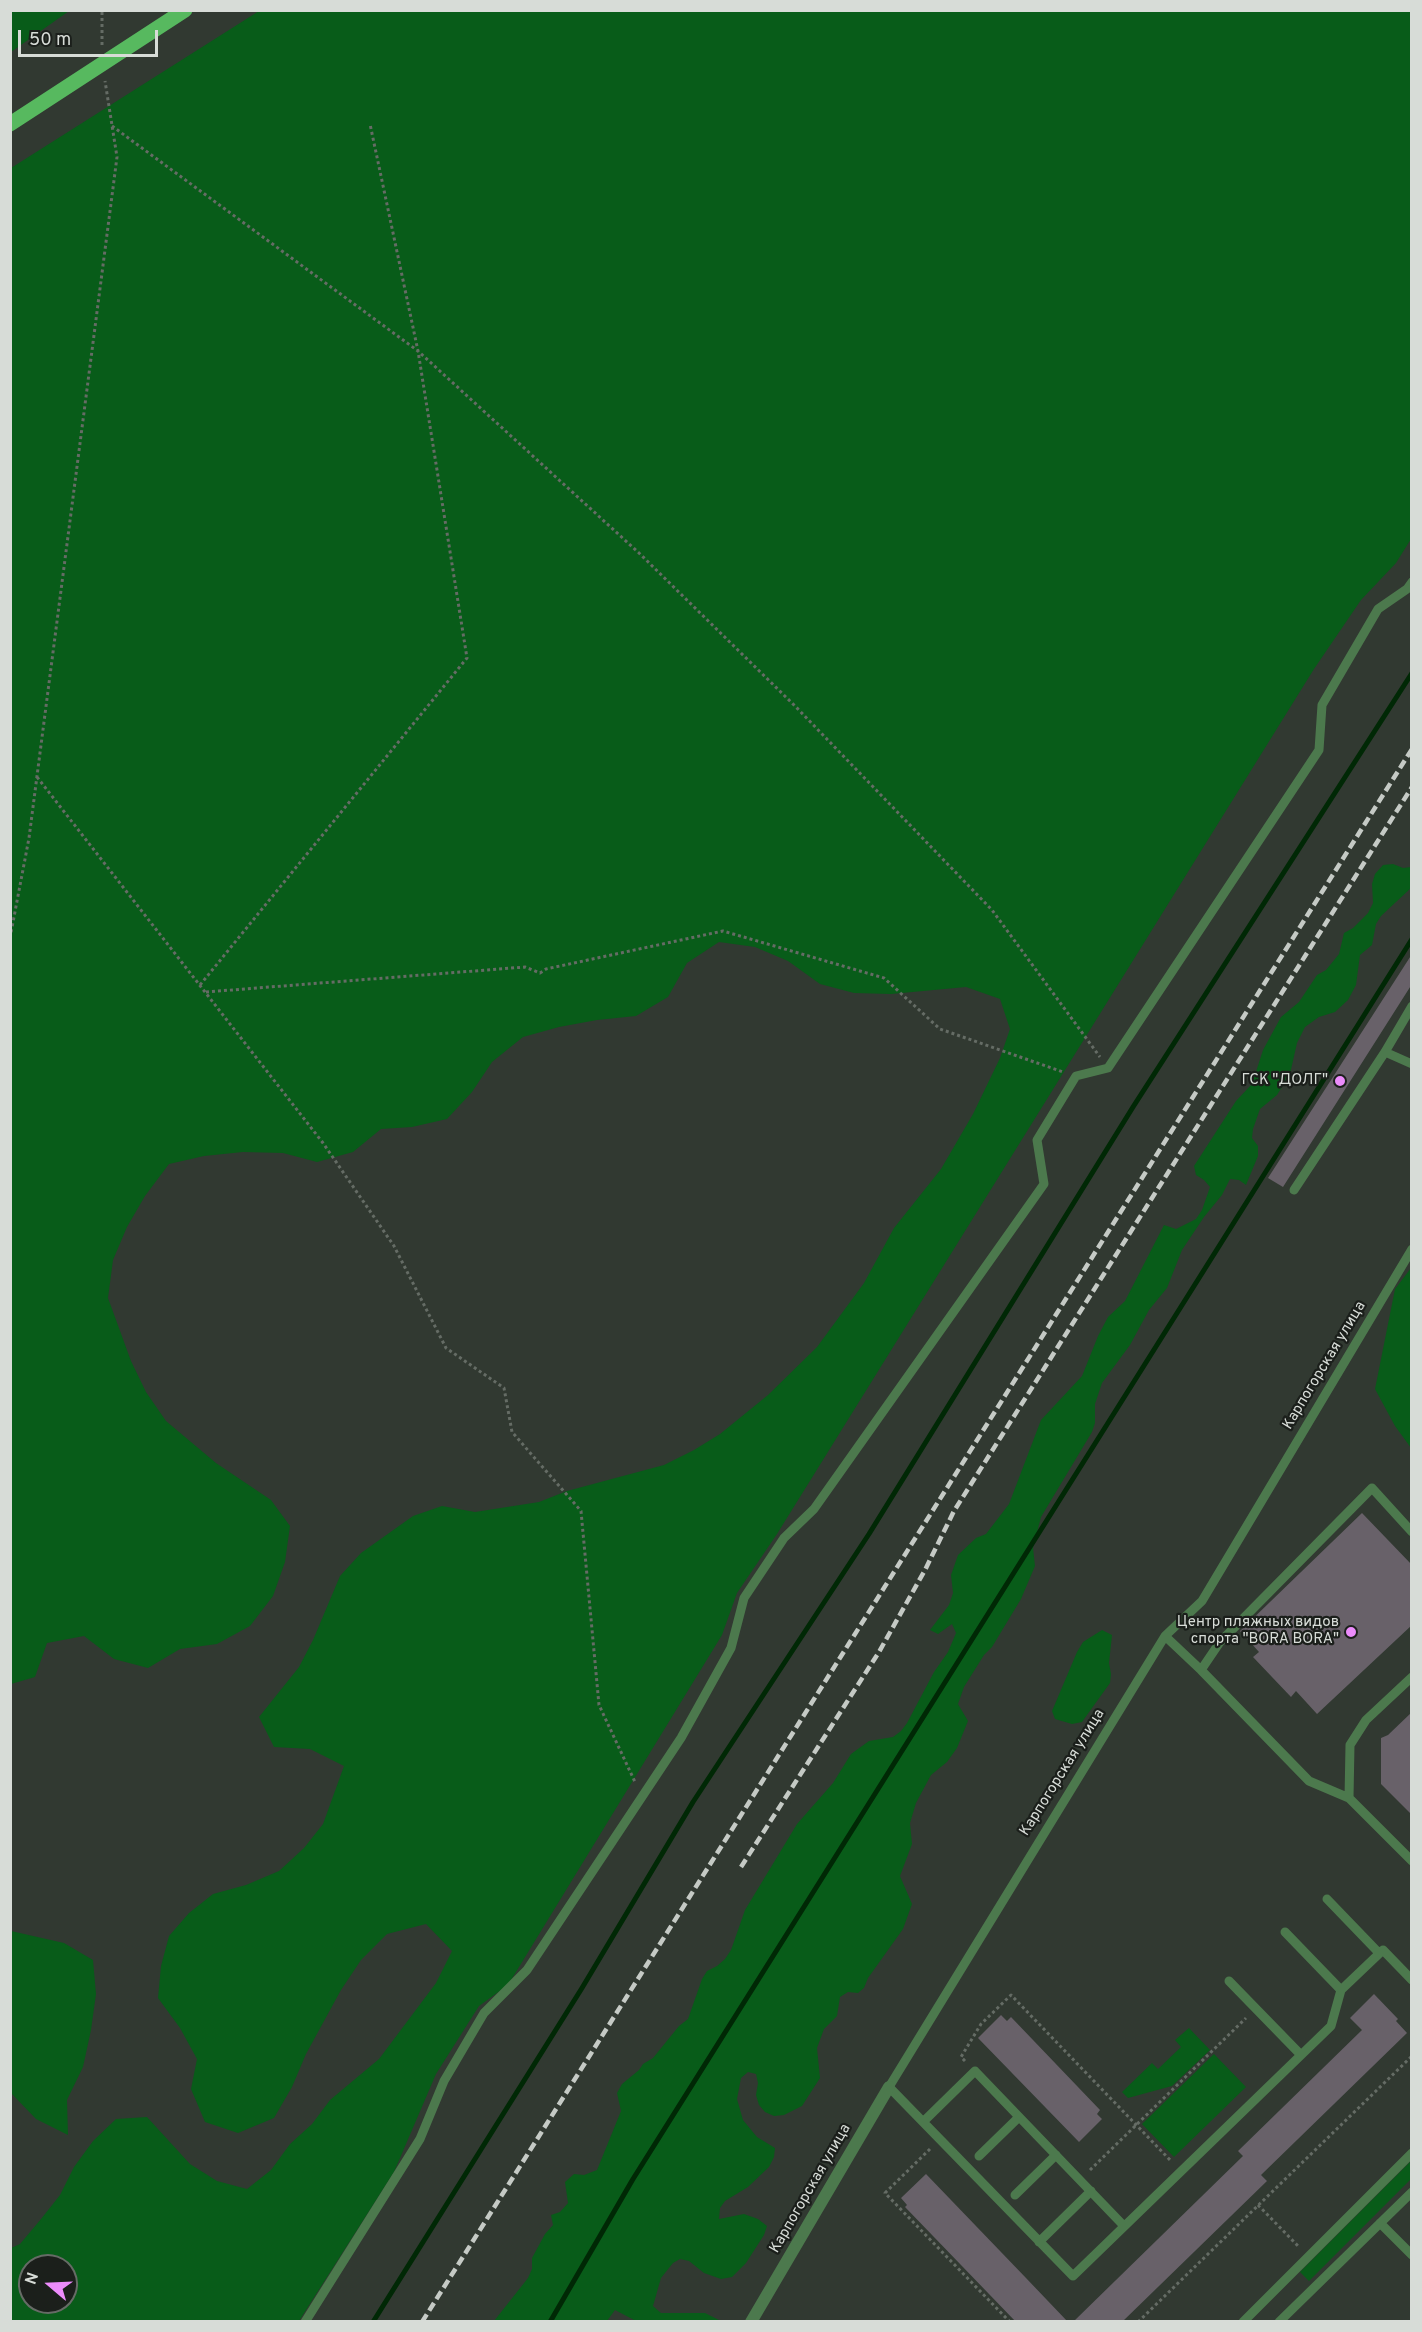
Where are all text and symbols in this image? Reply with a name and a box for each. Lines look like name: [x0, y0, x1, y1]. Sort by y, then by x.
scale bar: [21, 18, 160, 56]
text: 50 m: [29, 29, 71, 52]
place label: ГСК "ДОЛГ": [1241, 1072, 1328, 1090]
marker: ГСК "ДОЛГ": [1333, 1074, 1347, 1088]
street label: Карпогорская улица: [1280, 1299, 1370, 1433]
place label: Центр пляжных видов спорта "BORA BORA": [1177, 1614, 1339, 1649]
marker: Центр пляжных видов спорта "BORA BORA": [1344, 1625, 1358, 1639]
street label: Карпогорская улица: [1017, 1706, 1109, 1840]
street label: Карпогорская улица: [767, 2121, 855, 2257]
north arrow: [18, 2254, 78, 2314]
text: N: [22, 2270, 44, 2287]

